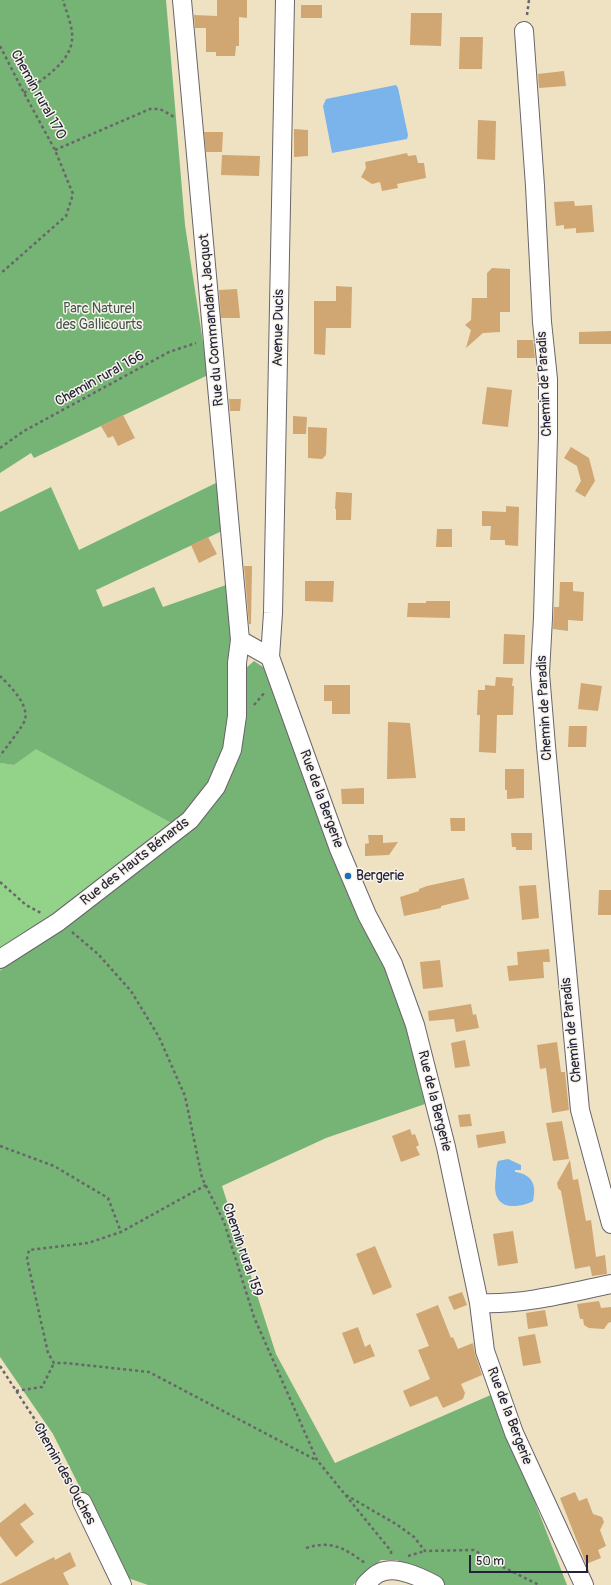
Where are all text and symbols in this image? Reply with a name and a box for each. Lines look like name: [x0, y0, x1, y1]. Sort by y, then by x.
street label: Chemin rural 170: [6, 47, 70, 143]
street label: Rue du Commandant Jacquot: [196, 233, 228, 407]
street label: Avenue Ducis: [270, 289, 288, 367]
park label: Parc Naturel des Gallicourts: [56, 301, 142, 334]
street label: Chemin de Paradis: [534, 331, 556, 437]
street label: Chemin rural 166: [52, 348, 148, 410]
street label: Chemin de Paradis: [534, 655, 556, 761]
street label: Rue de la Bergerie: [295, 748, 347, 850]
street label: Rue des Hauts Bénards: [77, 814, 193, 910]
place label: Bergerie: [356, 868, 404, 884]
marker: Bergerie: [343, 871, 353, 881]
street label: Chemin de Paradis: [558, 977, 586, 1083]
street label: Rue de la Bergerie: [413, 1049, 455, 1153]
street label: Chemin rural 159: [218, 1201, 266, 1299]
street label: Rue de la Bergerie: [483, 1365, 535, 1467]
street label: Chemin des Ouches: [29, 1420, 99, 1528]
scale bar: [471, 1547, 590, 1573]
text: 50 m: [476, 1554, 504, 1569]

